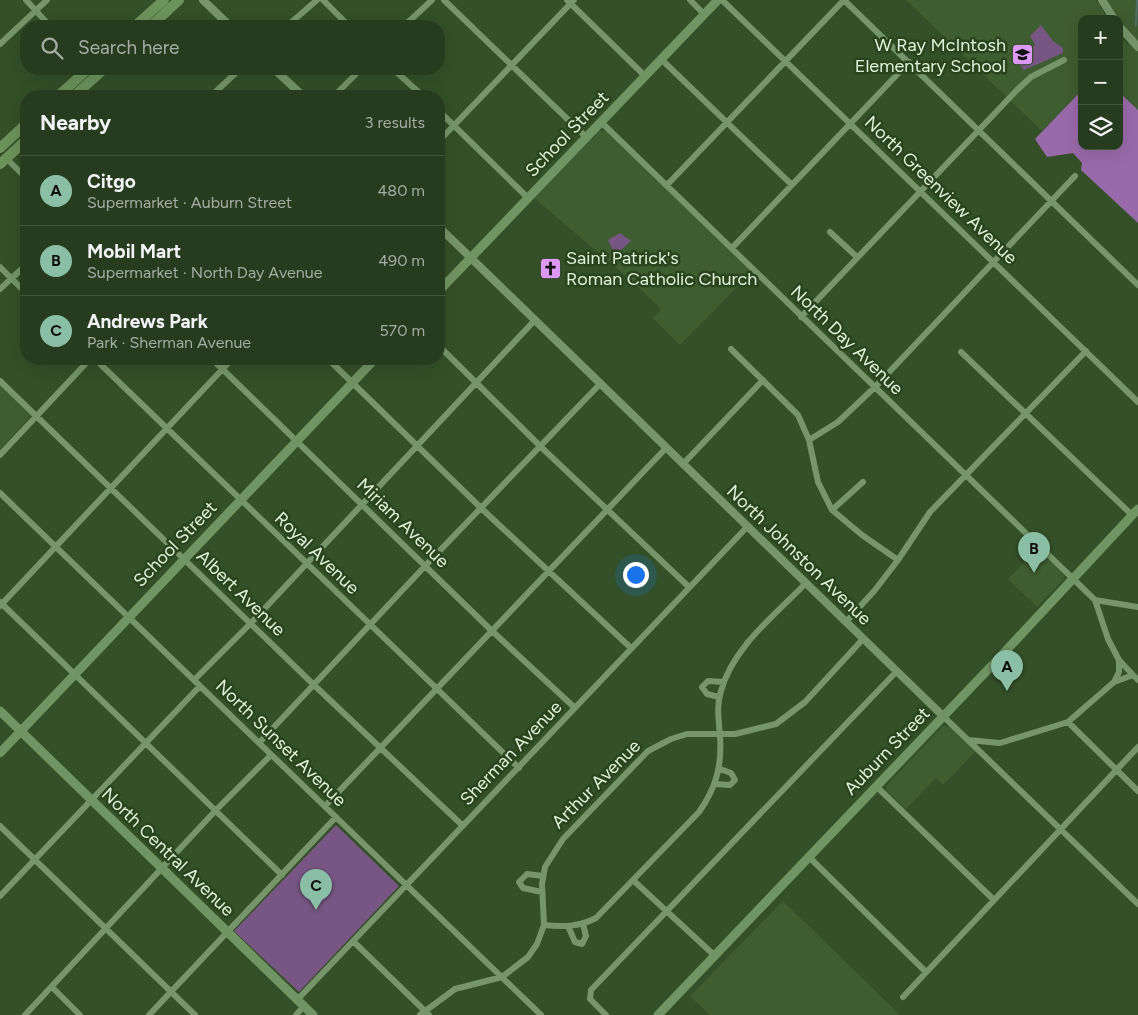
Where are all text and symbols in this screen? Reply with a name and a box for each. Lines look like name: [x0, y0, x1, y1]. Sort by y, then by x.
map controls: [1078, 15, 1123, 150]
button: +: [1078, 15, 1123, 60]
search box: [20, 20, 445, 75]
icon: search: [38, 34, 66, 62]
place label: W Ray McIntosh Elementary School: [855, 34, 1006, 77]
text: Search here: [78, 36, 180, 59]
school or university icon: W Ray McIntosh Elementary School: [1010, 43, 1034, 67]
button: −: [1078, 60, 1123, 105]
street label: School Street: [521, 86, 613, 181]
button: layers: [1078, 105, 1123, 150]
text: Nearby: [40, 110, 111, 135]
street label: North Greenview Avenue: [860, 111, 1022, 269]
text: 3 results: [365, 113, 425, 132]
text: Citgo: [87, 170, 136, 193]
text: A: [50, 181, 62, 200]
text: 480 m: [377, 181, 425, 200]
text: Supermarket · Auburn Street: [87, 193, 292, 212]
text: Mobil Mart: [87, 240, 181, 263]
place label: Saint Patrick's Roman Catholic Church: [566, 247, 757, 290]
text: B: [51, 251, 61, 270]
text: 490 m: [378, 251, 425, 270]
church icon: Saint Patrick's Roman Catholic Church: [538, 256, 562, 280]
text: Supermarket · North Day Avenue: [87, 263, 322, 282]
street label: North Day Avenue: [786, 281, 908, 399]
text: Andrews Park: [87, 310, 208, 333]
text: C: [50, 321, 62, 340]
text: 570 m: [379, 321, 425, 340]
text: Park · Sherman Avenue: [87, 333, 251, 352]
street label: Miriam Avenue: [352, 474, 454, 573]
street label: North Johnston Avenue: [722, 480, 876, 630]
street label: School Street: [129, 496, 221, 591]
street label: Royal Avenue: [270, 507, 364, 599]
pin: B: [1018, 532, 1050, 573]
street label: Albert Avenue: [192, 545, 290, 641]
your location: [623, 562, 649, 588]
pin: A: [991, 650, 1023, 691]
street label: North Sunset Avenue: [211, 675, 351, 811]
street label: Sherman Avenue: [456, 696, 567, 810]
street label: Auburn Street: [840, 702, 935, 800]
street label: Arthur Avenue: [547, 735, 645, 833]
street label: North Central Avenue: [97, 783, 239, 921]
pin: C: [300, 869, 332, 910]

